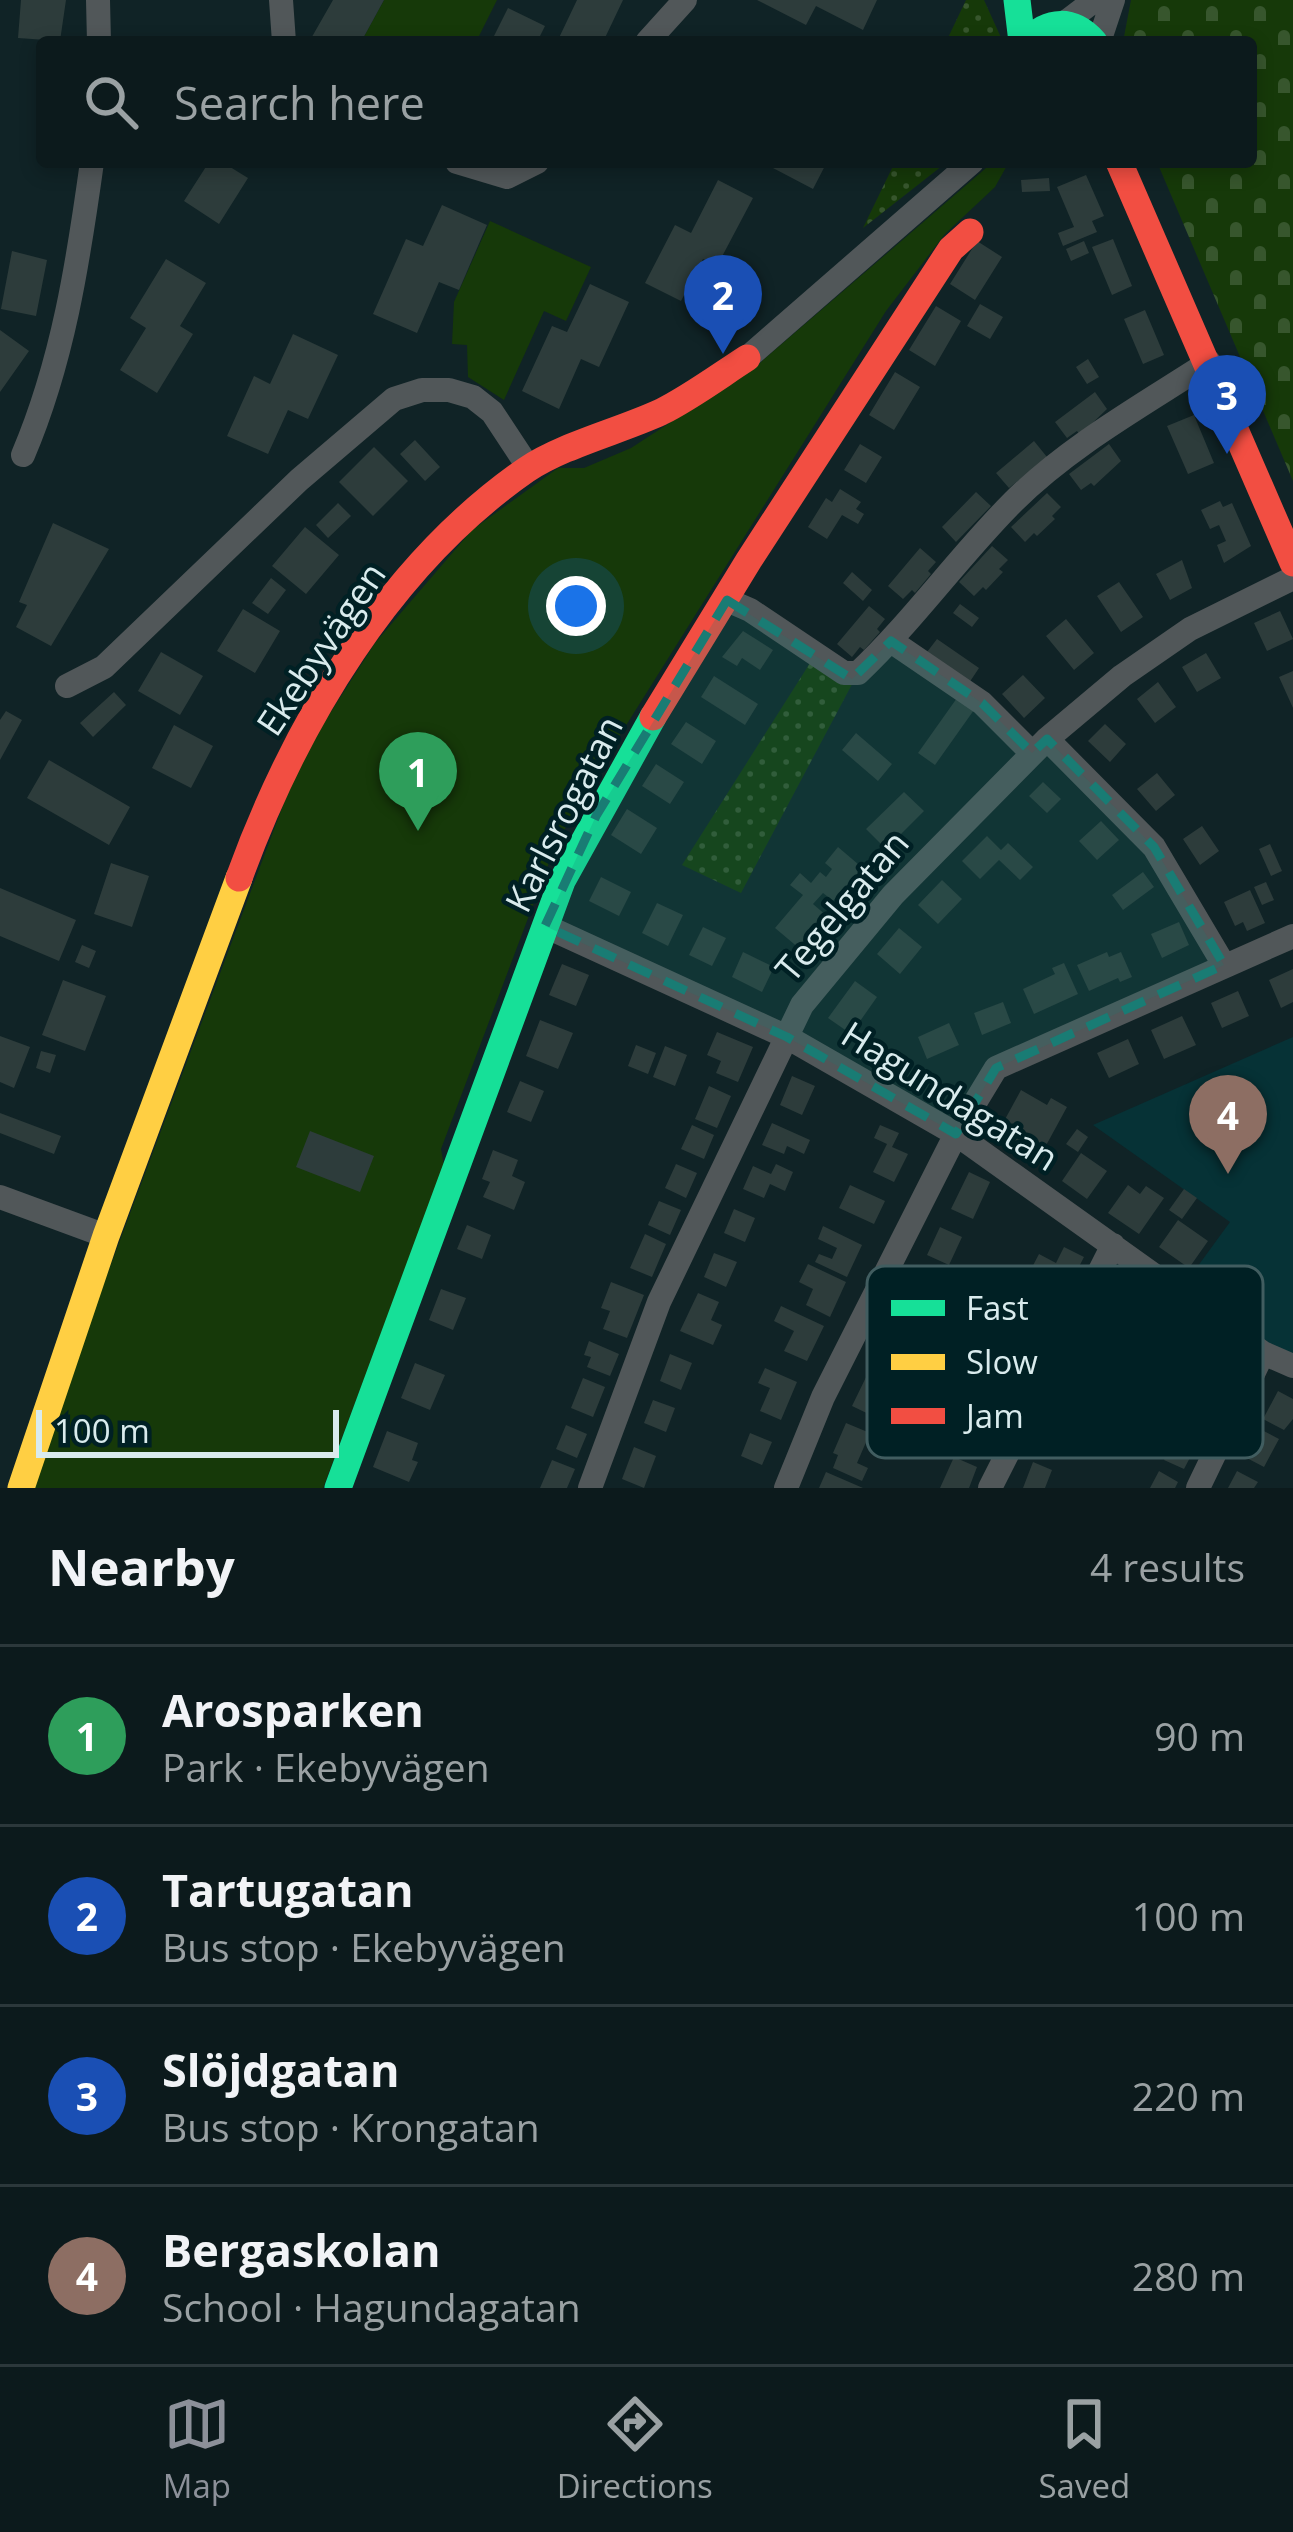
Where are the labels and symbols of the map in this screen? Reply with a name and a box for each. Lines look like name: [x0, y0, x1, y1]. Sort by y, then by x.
pin: 2: [684, 255, 762, 354]
pin: 3: [1188, 355, 1266, 454]
street label: Ekebyvägen: [245, 553, 397, 745]
your location: [546, 576, 606, 636]
street label: Karlsrogatan: [493, 707, 634, 920]
pin: 1: [379, 732, 457, 831]
street label: Tegelgatan: [764, 820, 919, 992]
street label: Hagundagatan: [833, 1009, 1068, 1182]
pin: 4: [1189, 1075, 1267, 1174]
legend: [867, 1266, 1263, 1458]
text: Fast: [966, 1285, 1029, 1330]
text: Slow: [966, 1339, 1038, 1384]
text: Jam: [963, 1393, 1024, 1438]
scale bar: [36, 1404, 339, 1457]

